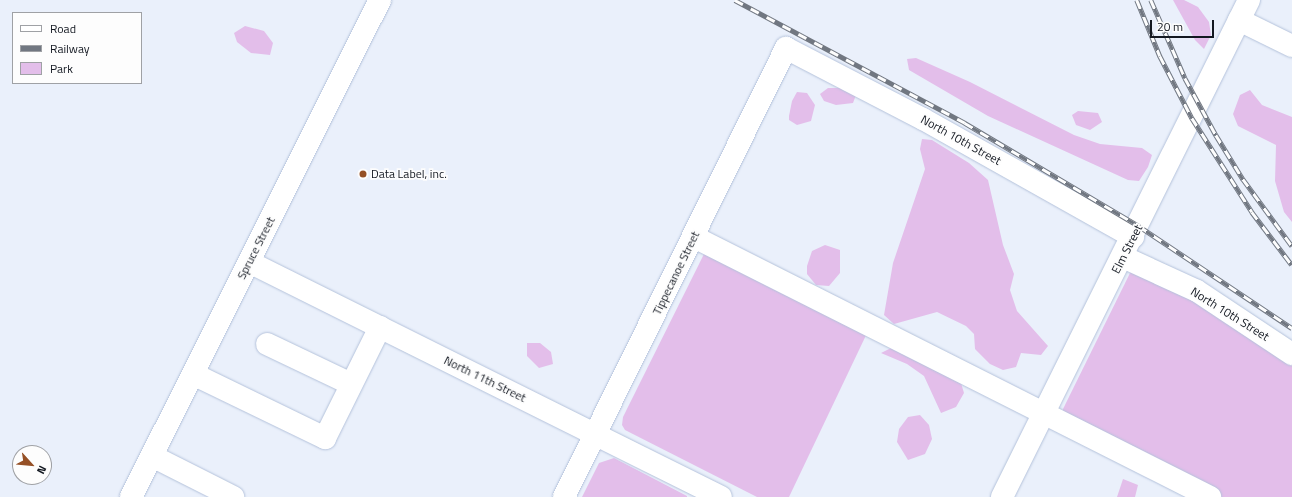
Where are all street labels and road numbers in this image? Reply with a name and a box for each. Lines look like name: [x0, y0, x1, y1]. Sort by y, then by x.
street label: North 10th Street: [918, 112, 1004, 168]
street label: Spruce Street: [234, 214, 278, 282]
street label: Elm Street: [1109, 222, 1145, 276]
street label: Tippecanoe Street: [650, 229, 702, 317]
street label: North 10th Street: [1188, 284, 1272, 344]
street label: North 11th Street: [442, 353, 528, 405]

